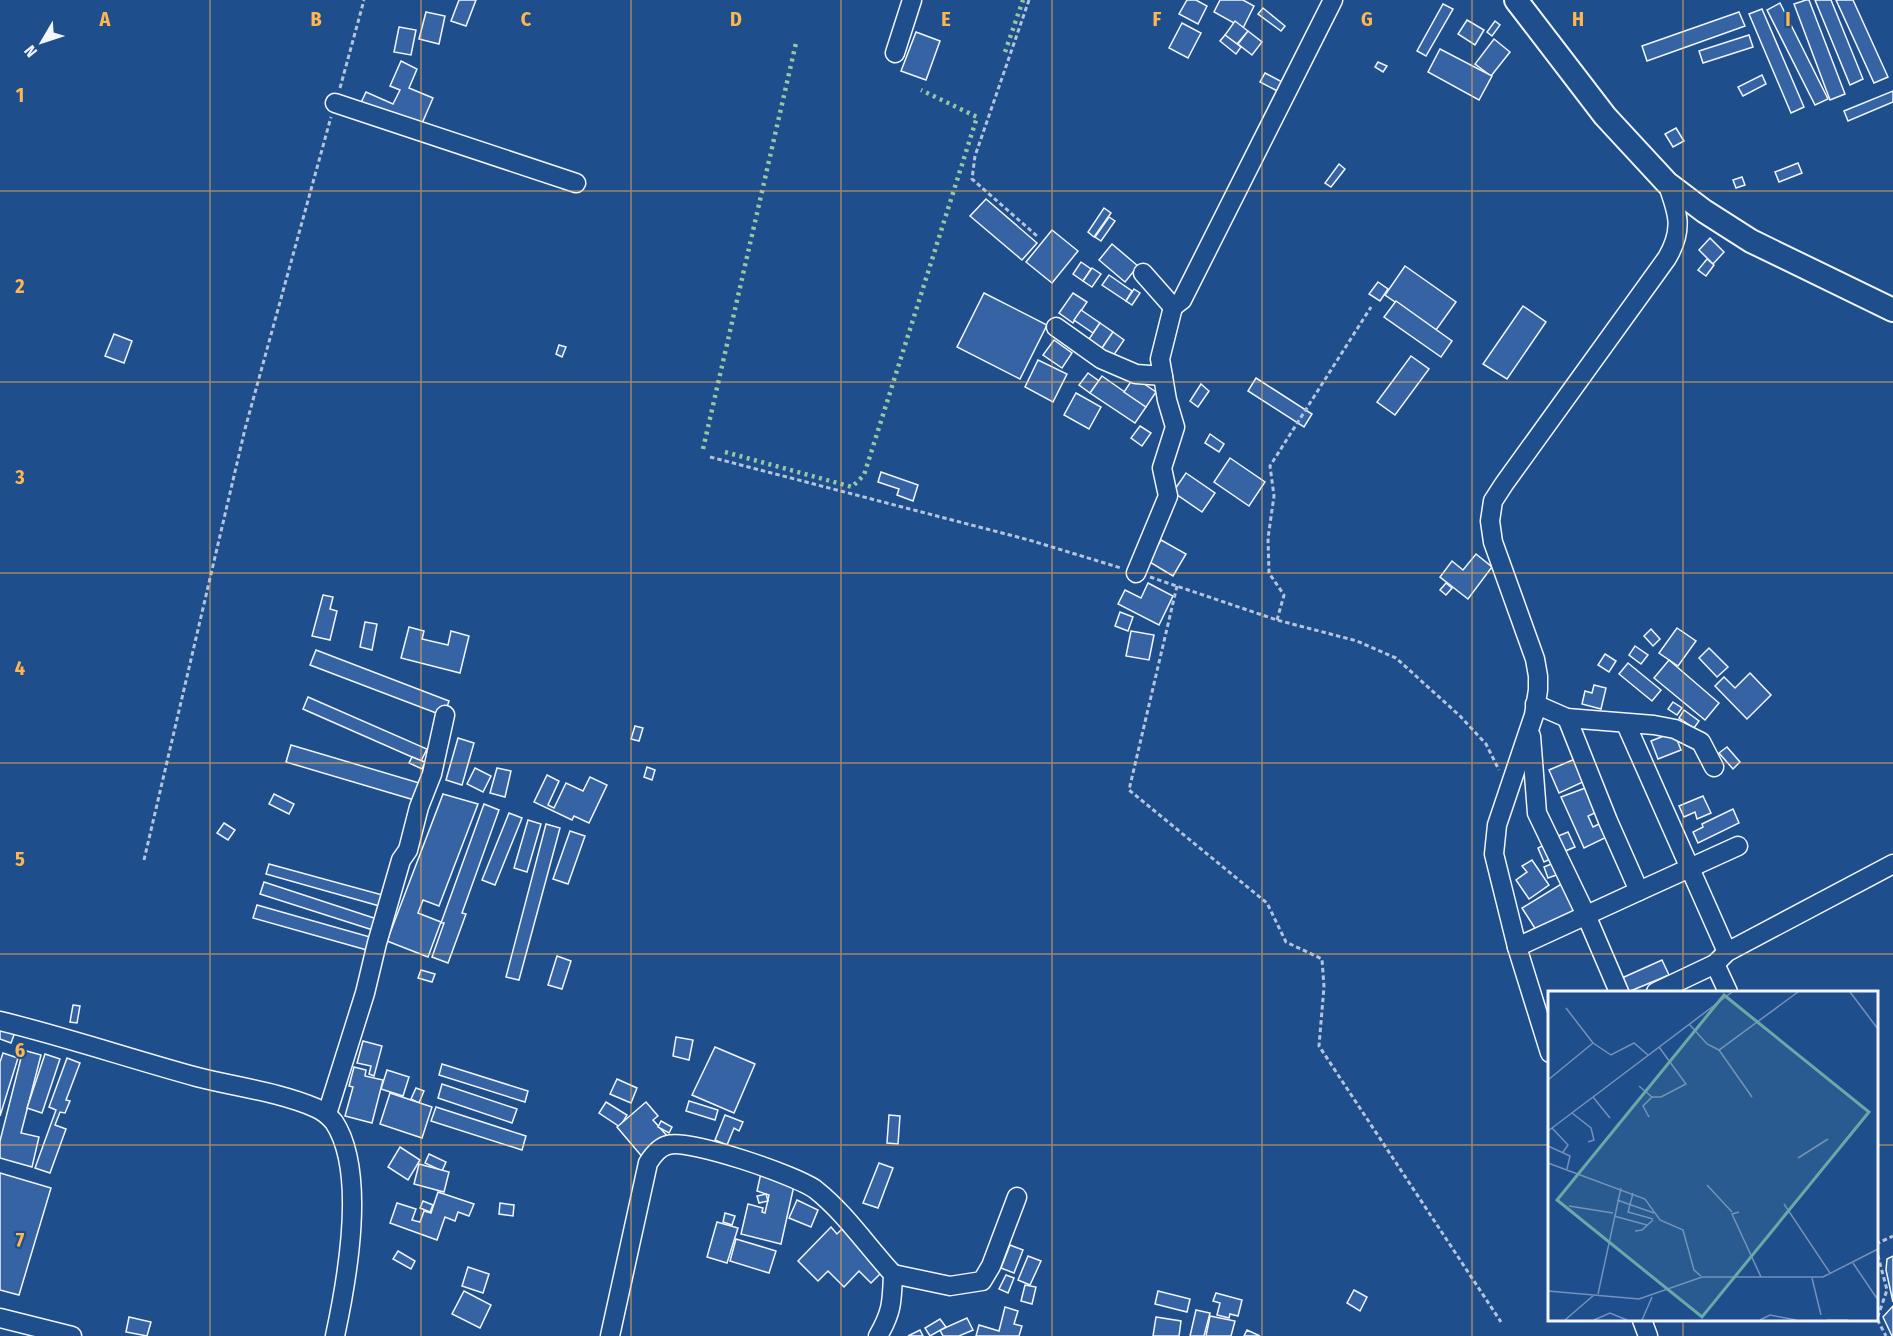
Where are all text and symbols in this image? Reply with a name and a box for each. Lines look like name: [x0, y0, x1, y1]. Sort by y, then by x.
text: A: [99, 7, 112, 31]
text: B: [310, 7, 322, 31]
text: C: [521, 7, 532, 31]
text: D: [730, 7, 742, 31]
text: E: [941, 7, 951, 31]
text: F: [1153, 7, 1162, 31]
text: G: [1361, 7, 1373, 31]
text: H: [1572, 7, 1584, 31]
text: I: [1785, 7, 1791, 31]
north arrow: [12, 12, 72, 72]
text: N: [20, 41, 41, 61]
text: 1: [16, 83, 24, 107]
text: 2: [14, 274, 25, 298]
text: 3: [14, 465, 25, 489]
text: 4: [15, 656, 25, 680]
text: 5: [15, 847, 25, 871]
inset map: [1548, 991, 1878, 1321]
text: 6: [15, 1038, 25, 1062]
text: 7: [16, 1228, 25, 1252]

